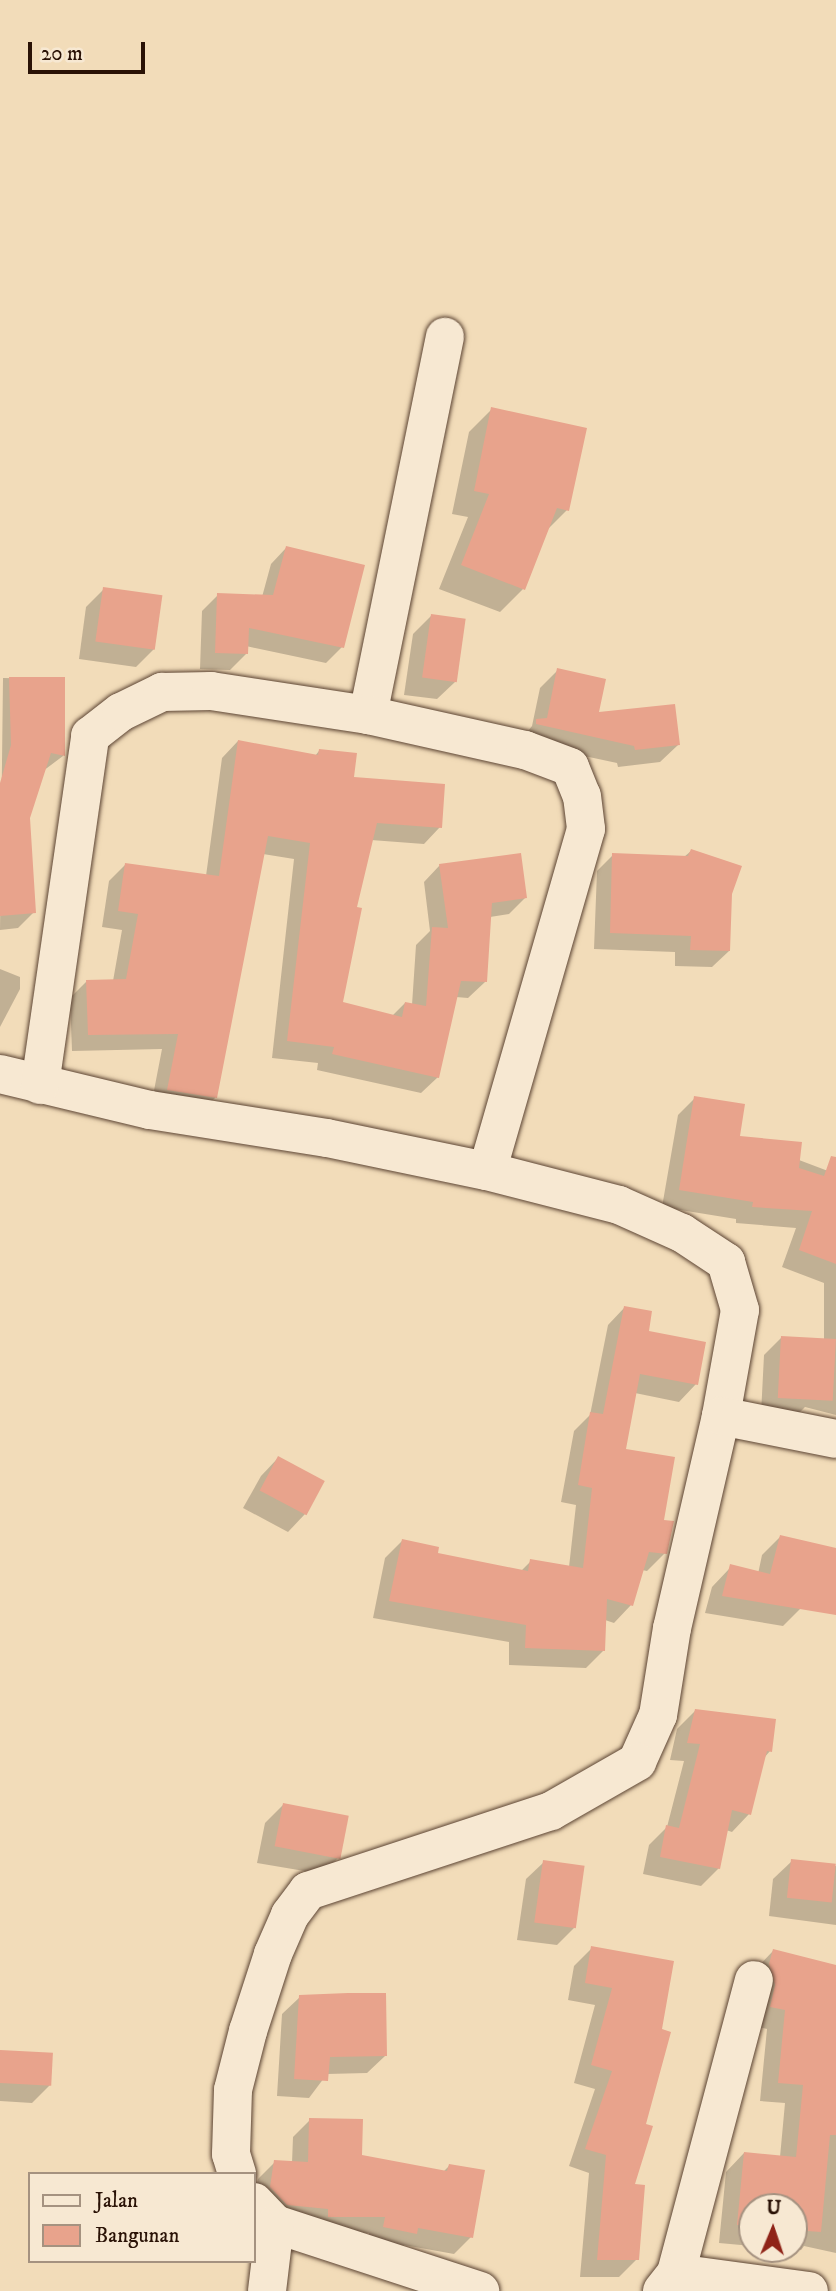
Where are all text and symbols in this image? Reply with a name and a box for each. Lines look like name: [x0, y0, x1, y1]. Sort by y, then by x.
scale bar: [32, 28, 149, 72]
text: 20 m: [41, 41, 83, 67]
legend: [28, 2172, 256, 2263]
text: Jalan: [95, 2188, 138, 2214]
north arrow: [738, 2193, 808, 2263]
text: U: [766, 2197, 781, 2220]
text: Bangunan: [95, 2223, 179, 2249]

